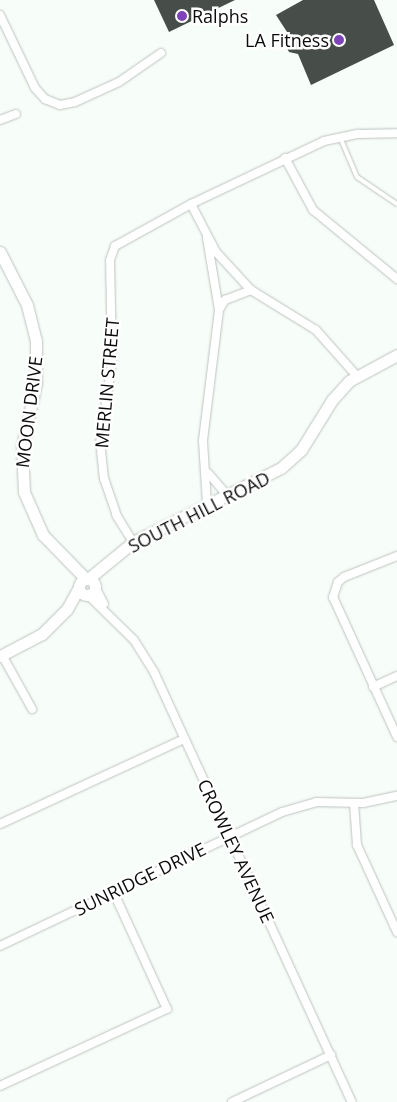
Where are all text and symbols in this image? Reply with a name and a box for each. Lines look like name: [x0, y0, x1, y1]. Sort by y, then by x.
place label: Ralphs: [192, 5, 248, 27]
marker: Ralphs: [176, 10, 188, 22]
place label: LA Fitness: [245, 29, 329, 51]
marker: LA Fitness: [333, 34, 345, 46]
street label: MERLIN STREET: [91, 317, 123, 449]
street label: MOON DRIVE: [11, 355, 47, 469]
street label: SOUTH HILL ROAD: [125, 467, 273, 557]
street label: CROWLEY AVENUE: [193, 776, 279, 926]
street label: SUNRIDGE DRIVE: [71, 838, 209, 920]

